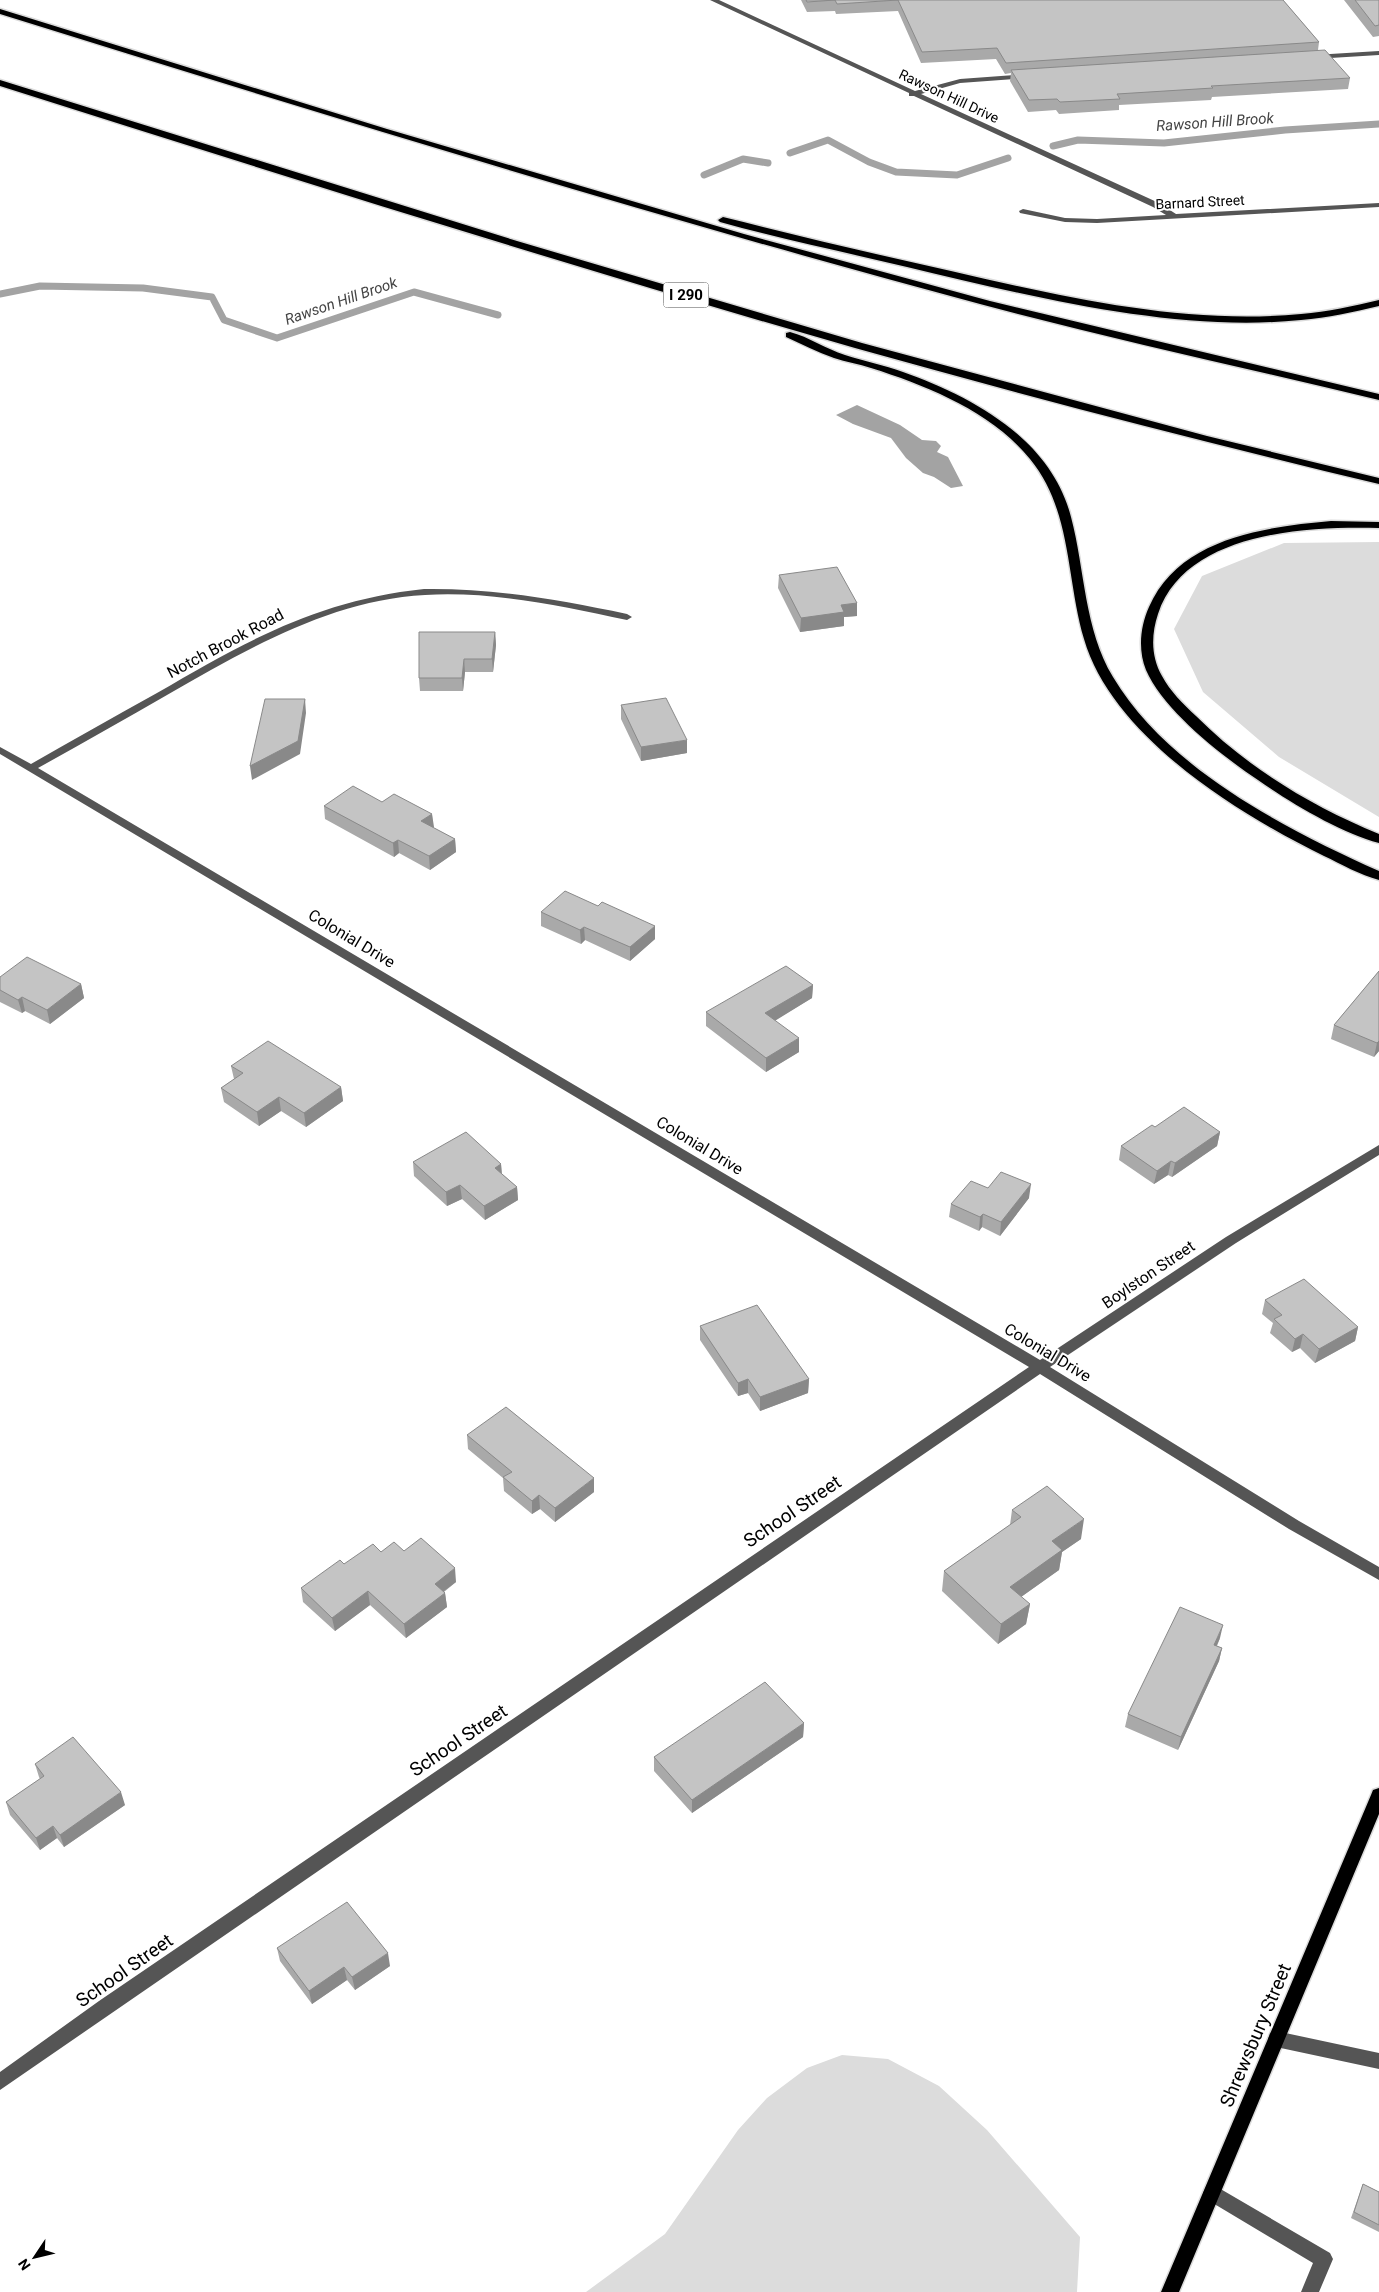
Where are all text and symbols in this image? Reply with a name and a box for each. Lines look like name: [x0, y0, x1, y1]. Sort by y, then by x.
street label: Rawson Hill Drive: [897, 66, 1001, 126]
water label: Rawson Hill Brook: [1156, 109, 1275, 135]
street label: Barnard Street: [1155, 192, 1245, 212]
water label: Rawson Hill Brook: [282, 273, 400, 329]
road number: I 290: [664, 282, 708, 308]
street label: Notch Brook Road: [164, 605, 287, 682]
street label: Colonial Drive: [305, 905, 399, 972]
street label: Colonial Drive: [653, 1112, 747, 1179]
street label: Boylston Street: [1098, 1236, 1198, 1312]
street label: Colonial Drive: [1001, 1319, 1095, 1386]
street label: School Street: [739, 1470, 845, 1552]
street label: School Street: [405, 1699, 511, 1781]
street label: School Street: [71, 1929, 177, 2012]
street label: Shrewsbury Street: [1215, 1960, 1296, 2110]
north arrow: [10, 2232, 60, 2282]
text: N: [15, 2256, 34, 2273]

